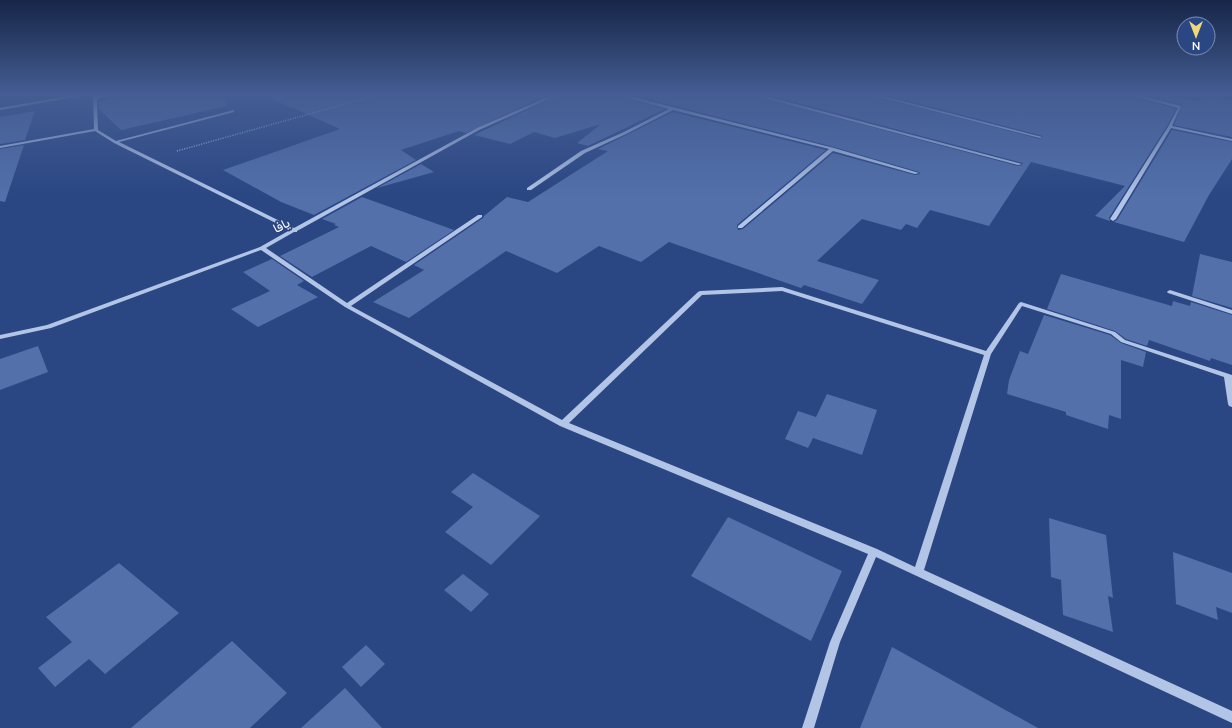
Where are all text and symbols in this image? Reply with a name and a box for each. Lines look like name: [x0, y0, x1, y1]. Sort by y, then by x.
north arrow: [1176, 16, 1216, 56]
text: N: [1192, 39, 1200, 53]
street label: يافا: [270, 214, 292, 236]

